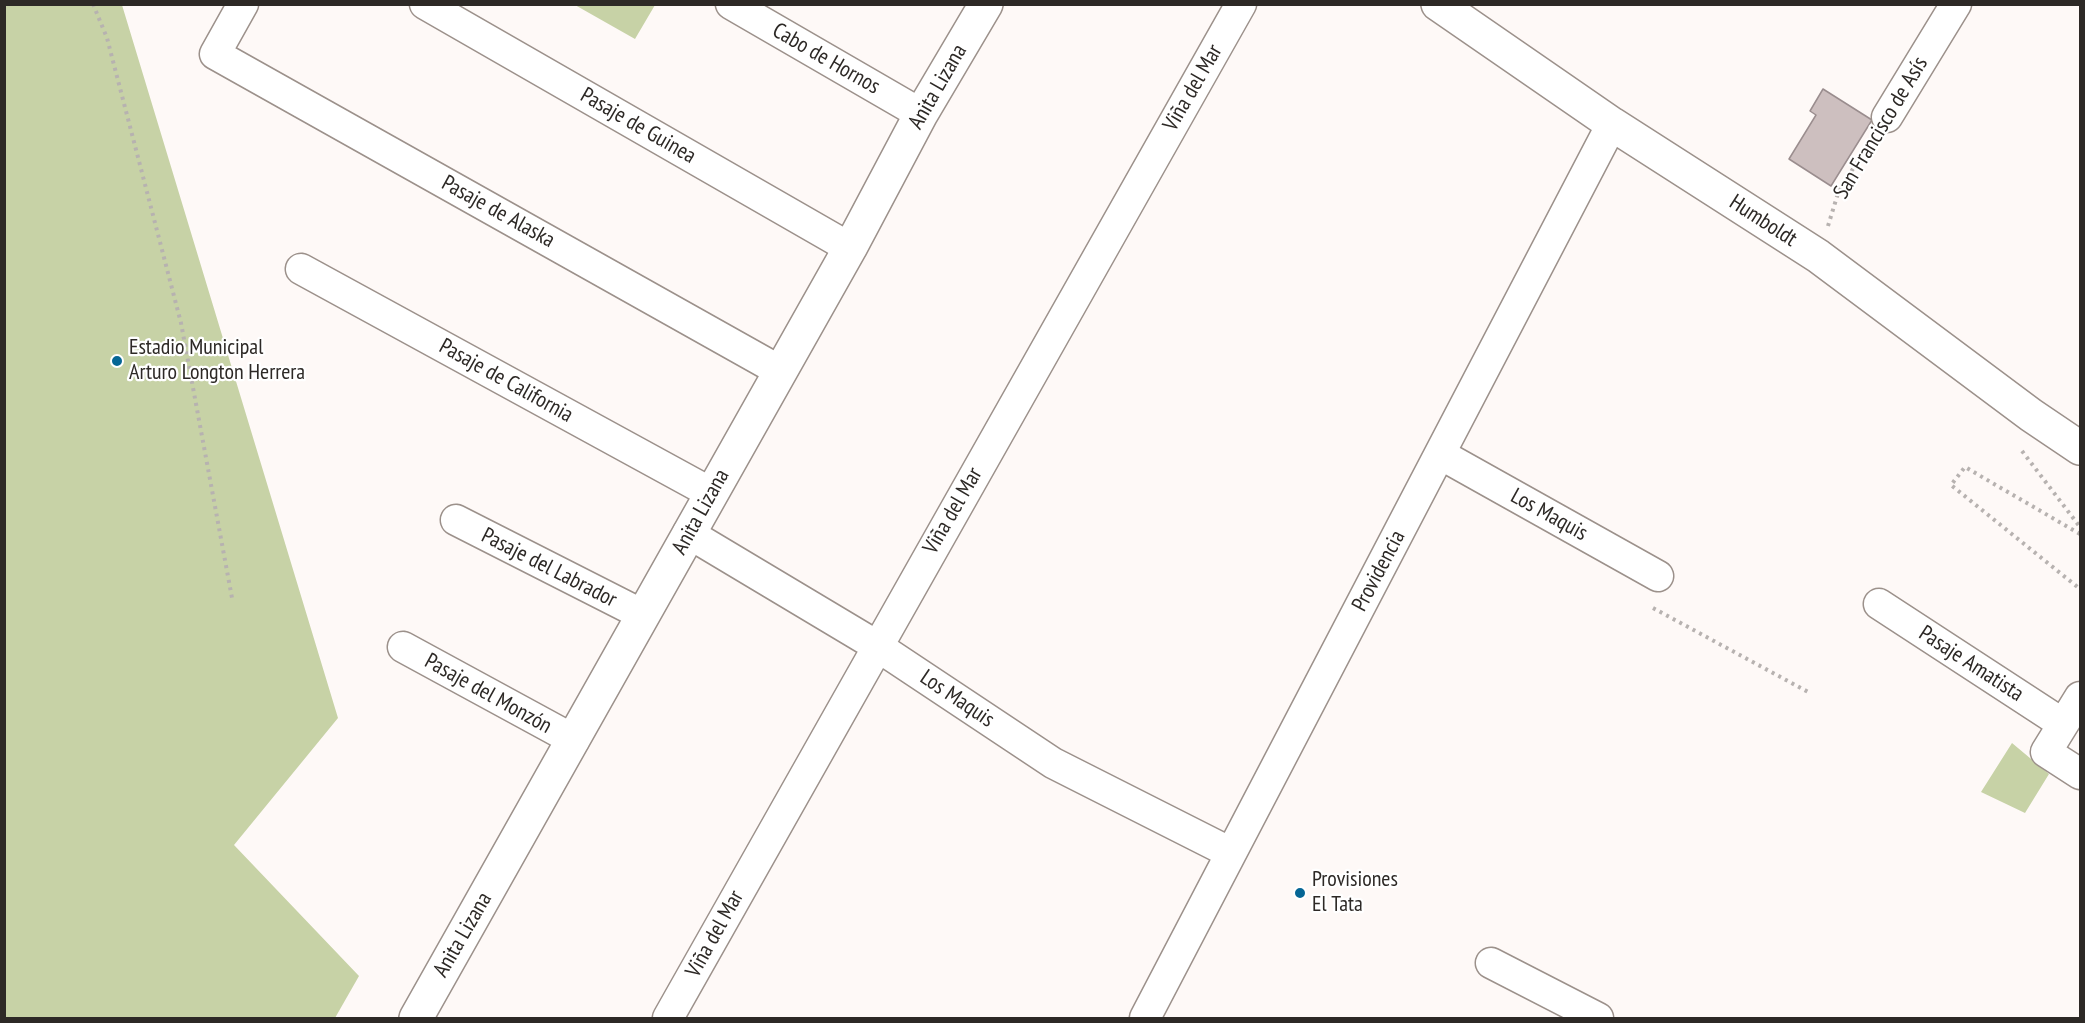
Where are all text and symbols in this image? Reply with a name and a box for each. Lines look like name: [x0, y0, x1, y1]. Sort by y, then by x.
street label: Cabo de Hornos: [768, 18, 884, 100]
street label: Anita Lizana: [903, 40, 973, 134]
street label: Viña del Mar: [1158, 40, 1228, 136]
street label: San Francisco de Asís: [1828, 52, 1934, 204]
street label: Pasaje de Guinea: [576, 82, 700, 170]
street label: Pasaje de Alaska: [437, 170, 559, 254]
street label: Humboldt: [1724, 189, 1802, 253]
street label: Pasaje de California: [435, 333, 577, 429]
place label: Estadio Municipal Arturo Longton Herrera: [129, 335, 305, 386]
marker: Estadio Municipal Arturo Longton Herrera: [110, 354, 124, 368]
street label: Viña del Mar: [918, 463, 988, 559]
street label: Anita Lizana: [667, 465, 735, 559]
street label: Los Maquis: [1506, 483, 1592, 547]
street label: Pasaje del Labrador: [477, 523, 621, 613]
street label: Providencia: [1347, 526, 1411, 616]
street label: Pasaje Amatista: [1914, 620, 2028, 708]
street label: Pasaje del Monzón: [420, 648, 556, 740]
street label: Los Maquis: [915, 665, 999, 733]
place label: Provisiones El Tata: [1312, 867, 1398, 918]
street label: Viña del Mar: [680, 886, 750, 982]
marker: Provisiones El Tata: [1293, 886, 1307, 900]
street label: Anita Lizana: [428, 888, 498, 982]

